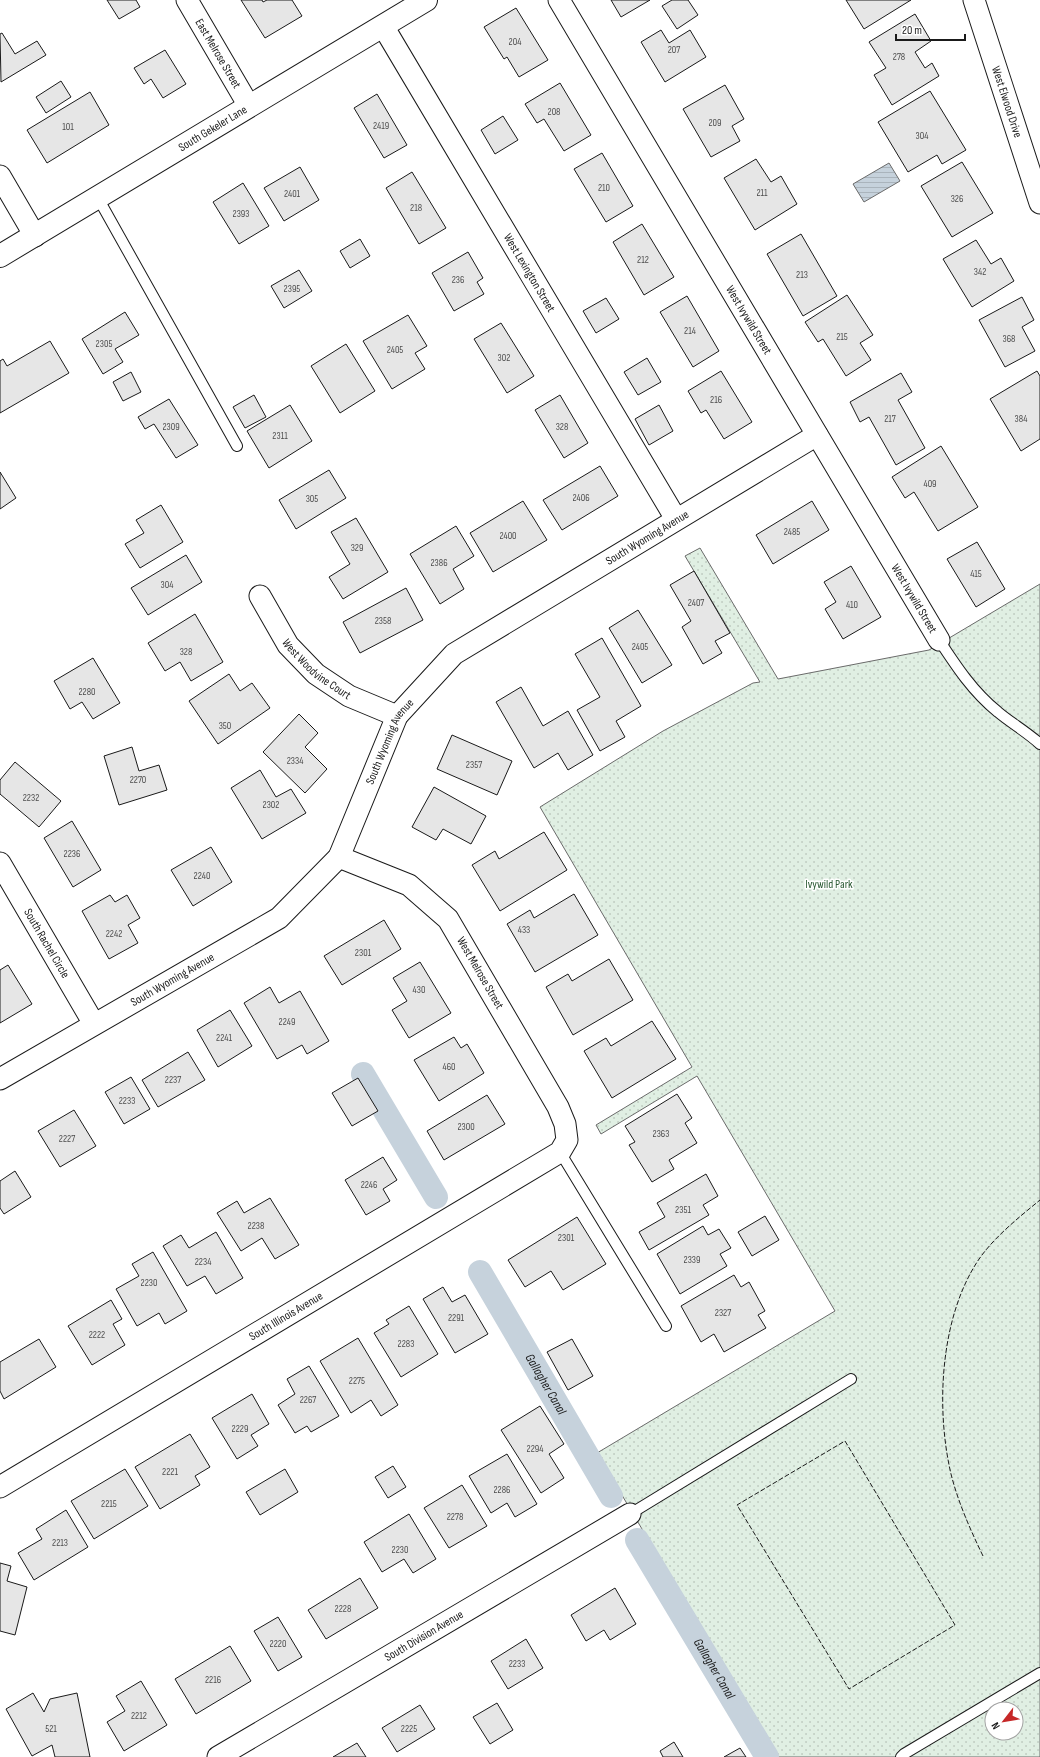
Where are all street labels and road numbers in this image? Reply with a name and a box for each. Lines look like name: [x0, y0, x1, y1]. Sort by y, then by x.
street label: East Melrose Street: [192, 16, 245, 91]
street label: West Elwood Drive: [988, 64, 1026, 139]
street label: South Gekeler Lane: [176, 102, 250, 155]
street label: West Lexington Street: [500, 231, 559, 315]
street label: West Ivywild Street: [723, 283, 775, 357]
street label: South Wyoming Avenue: [603, 507, 692, 568]
street label: West Ivywild Street: [888, 561, 941, 636]
street label: West Woodvine Court: [279, 636, 354, 703]
street label: South Wyoming Avenue: [362, 695, 417, 787]
street label: South Rachel Circle: [21, 906, 73, 981]
street label: West Melrose Street: [453, 934, 507, 1012]
street label: South Wyoming Avenue: [128, 949, 217, 1010]
street label: South Illinois Avenue: [246, 1288, 325, 1344]
street label: South Division Avenue: [382, 1606, 466, 1665]

